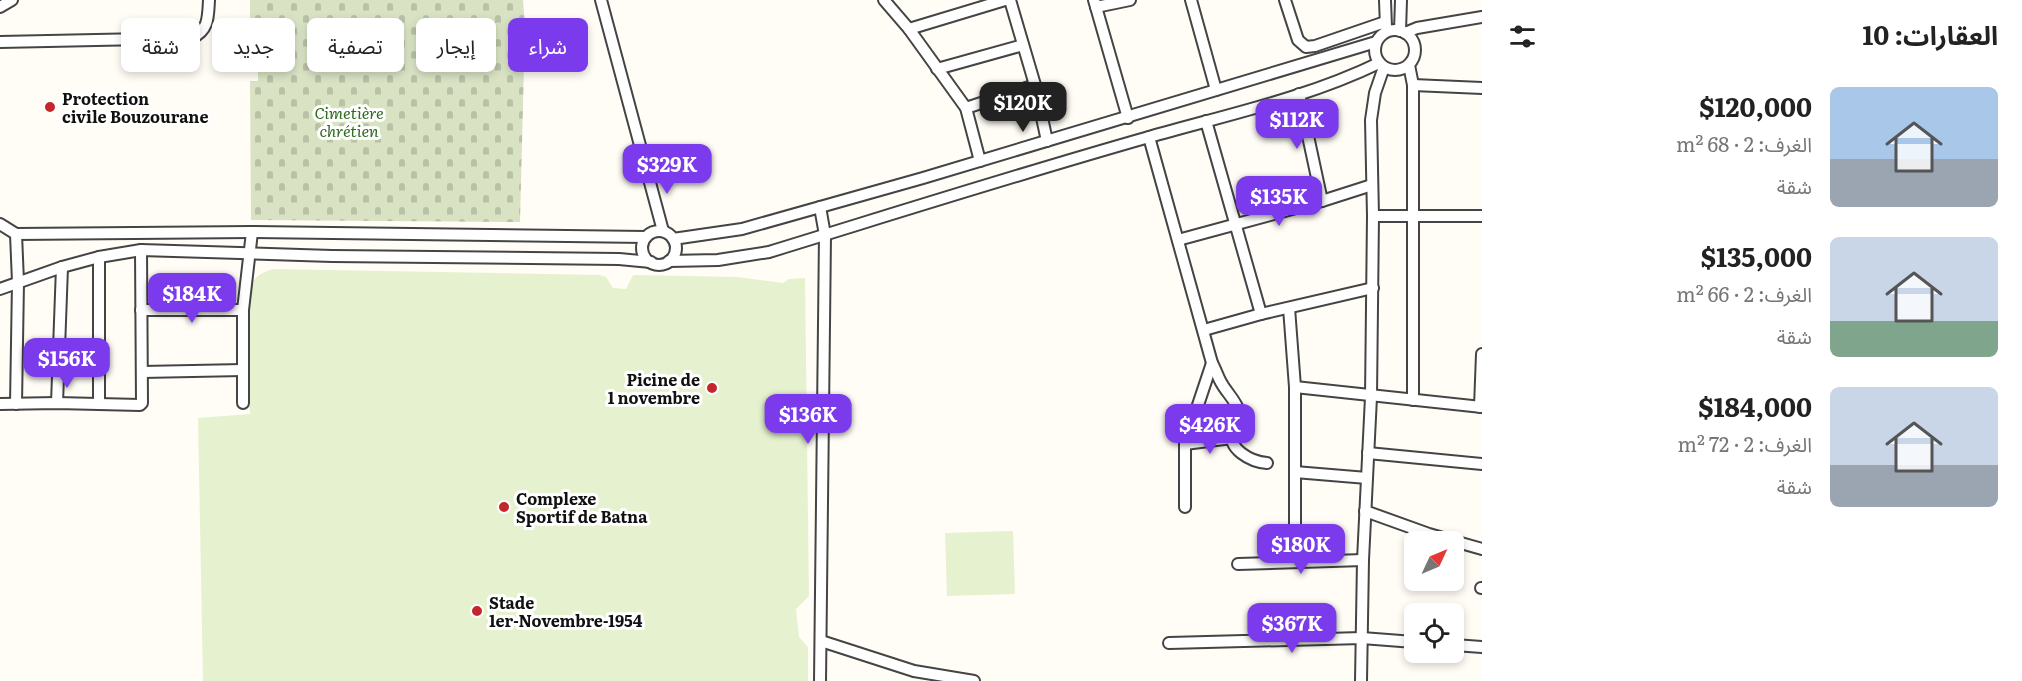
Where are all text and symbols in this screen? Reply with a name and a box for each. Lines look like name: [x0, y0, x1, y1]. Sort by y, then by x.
text: العقارات: 10: [1863, 14, 1998, 53]
chip: شقة: [121, 18, 200, 72]
chip: جديد: [212, 18, 295, 72]
chip: تصفية: [307, 18, 404, 72]
chip: إيجار: [416, 18, 496, 72]
chip: شراء: [508, 18, 588, 72]
icon: filters: [1506, 20, 1539, 53]
pin: $120K: [981, 82, 1065, 133]
place label: Protection civile Bouzourane: [62, 86, 208, 128]
text: $120K: [994, 86, 1052, 116]
text: $120,000: [1699, 86, 1812, 125]
pin: $112K: [1255, 99, 1339, 150]
marker: Protection civile Bouzourane: [43, 100, 57, 114]
park label: Cimetière chrétien: [314, 100, 384, 142]
text: $112K: [1270, 103, 1324, 133]
icon: home: [1878, 111, 1950, 183]
text: الغرف: 2 · 68 m²: [1676, 128, 1812, 158]
pin: $329K: [625, 144, 709, 195]
text: $329K: [637, 148, 697, 178]
text: شقة: [1777, 170, 1812, 200]
pin: $135K: [1237, 176, 1321, 227]
text: $135K: [1250, 180, 1308, 210]
text: $135,000: [1701, 236, 1812, 275]
icon: home: [1878, 261, 1950, 333]
pin: $184K: [150, 273, 234, 324]
text: $184K: [162, 277, 222, 307]
text: الغرف: 2 · 66 m²: [1676, 278, 1812, 308]
text: شقة: [1777, 320, 1812, 350]
pin: $156K: [25, 338, 109, 389]
text: $156K: [38, 342, 96, 372]
place label: Picine de 1 novembre: [608, 367, 700, 409]
marker: Picine de 1 novembre: [705, 381, 719, 395]
text: $184,000: [1698, 386, 1812, 425]
pin: $136K: [766, 394, 850, 445]
text: $136K: [779, 398, 837, 428]
pin: $426K: [1168, 404, 1252, 455]
text: $426K: [1179, 408, 1241, 438]
icon: home: [1878, 411, 1950, 483]
text: الغرف: 2 · 72 m²: [1678, 428, 1812, 458]
text: شقة: [1777, 470, 1812, 500]
place label: Complexe Sportif de Batna: [516, 486, 648, 528]
marker: Complexe Sportif de Batna: [497, 500, 511, 514]
pin: $180K: [1259, 524, 1343, 575]
text: $180K: [1271, 528, 1331, 558]
north arrow: [1404, 531, 1464, 591]
map controls: [1404, 531, 1464, 663]
place label: Stade 1er-Novembre-1954: [489, 590, 643, 632]
pin: $367K: [1250, 603, 1334, 654]
button: locate: [1404, 603, 1464, 663]
marker: Stade 1er-Novembre-1954: [470, 604, 484, 618]
text: $367K: [1261, 607, 1323, 637]

